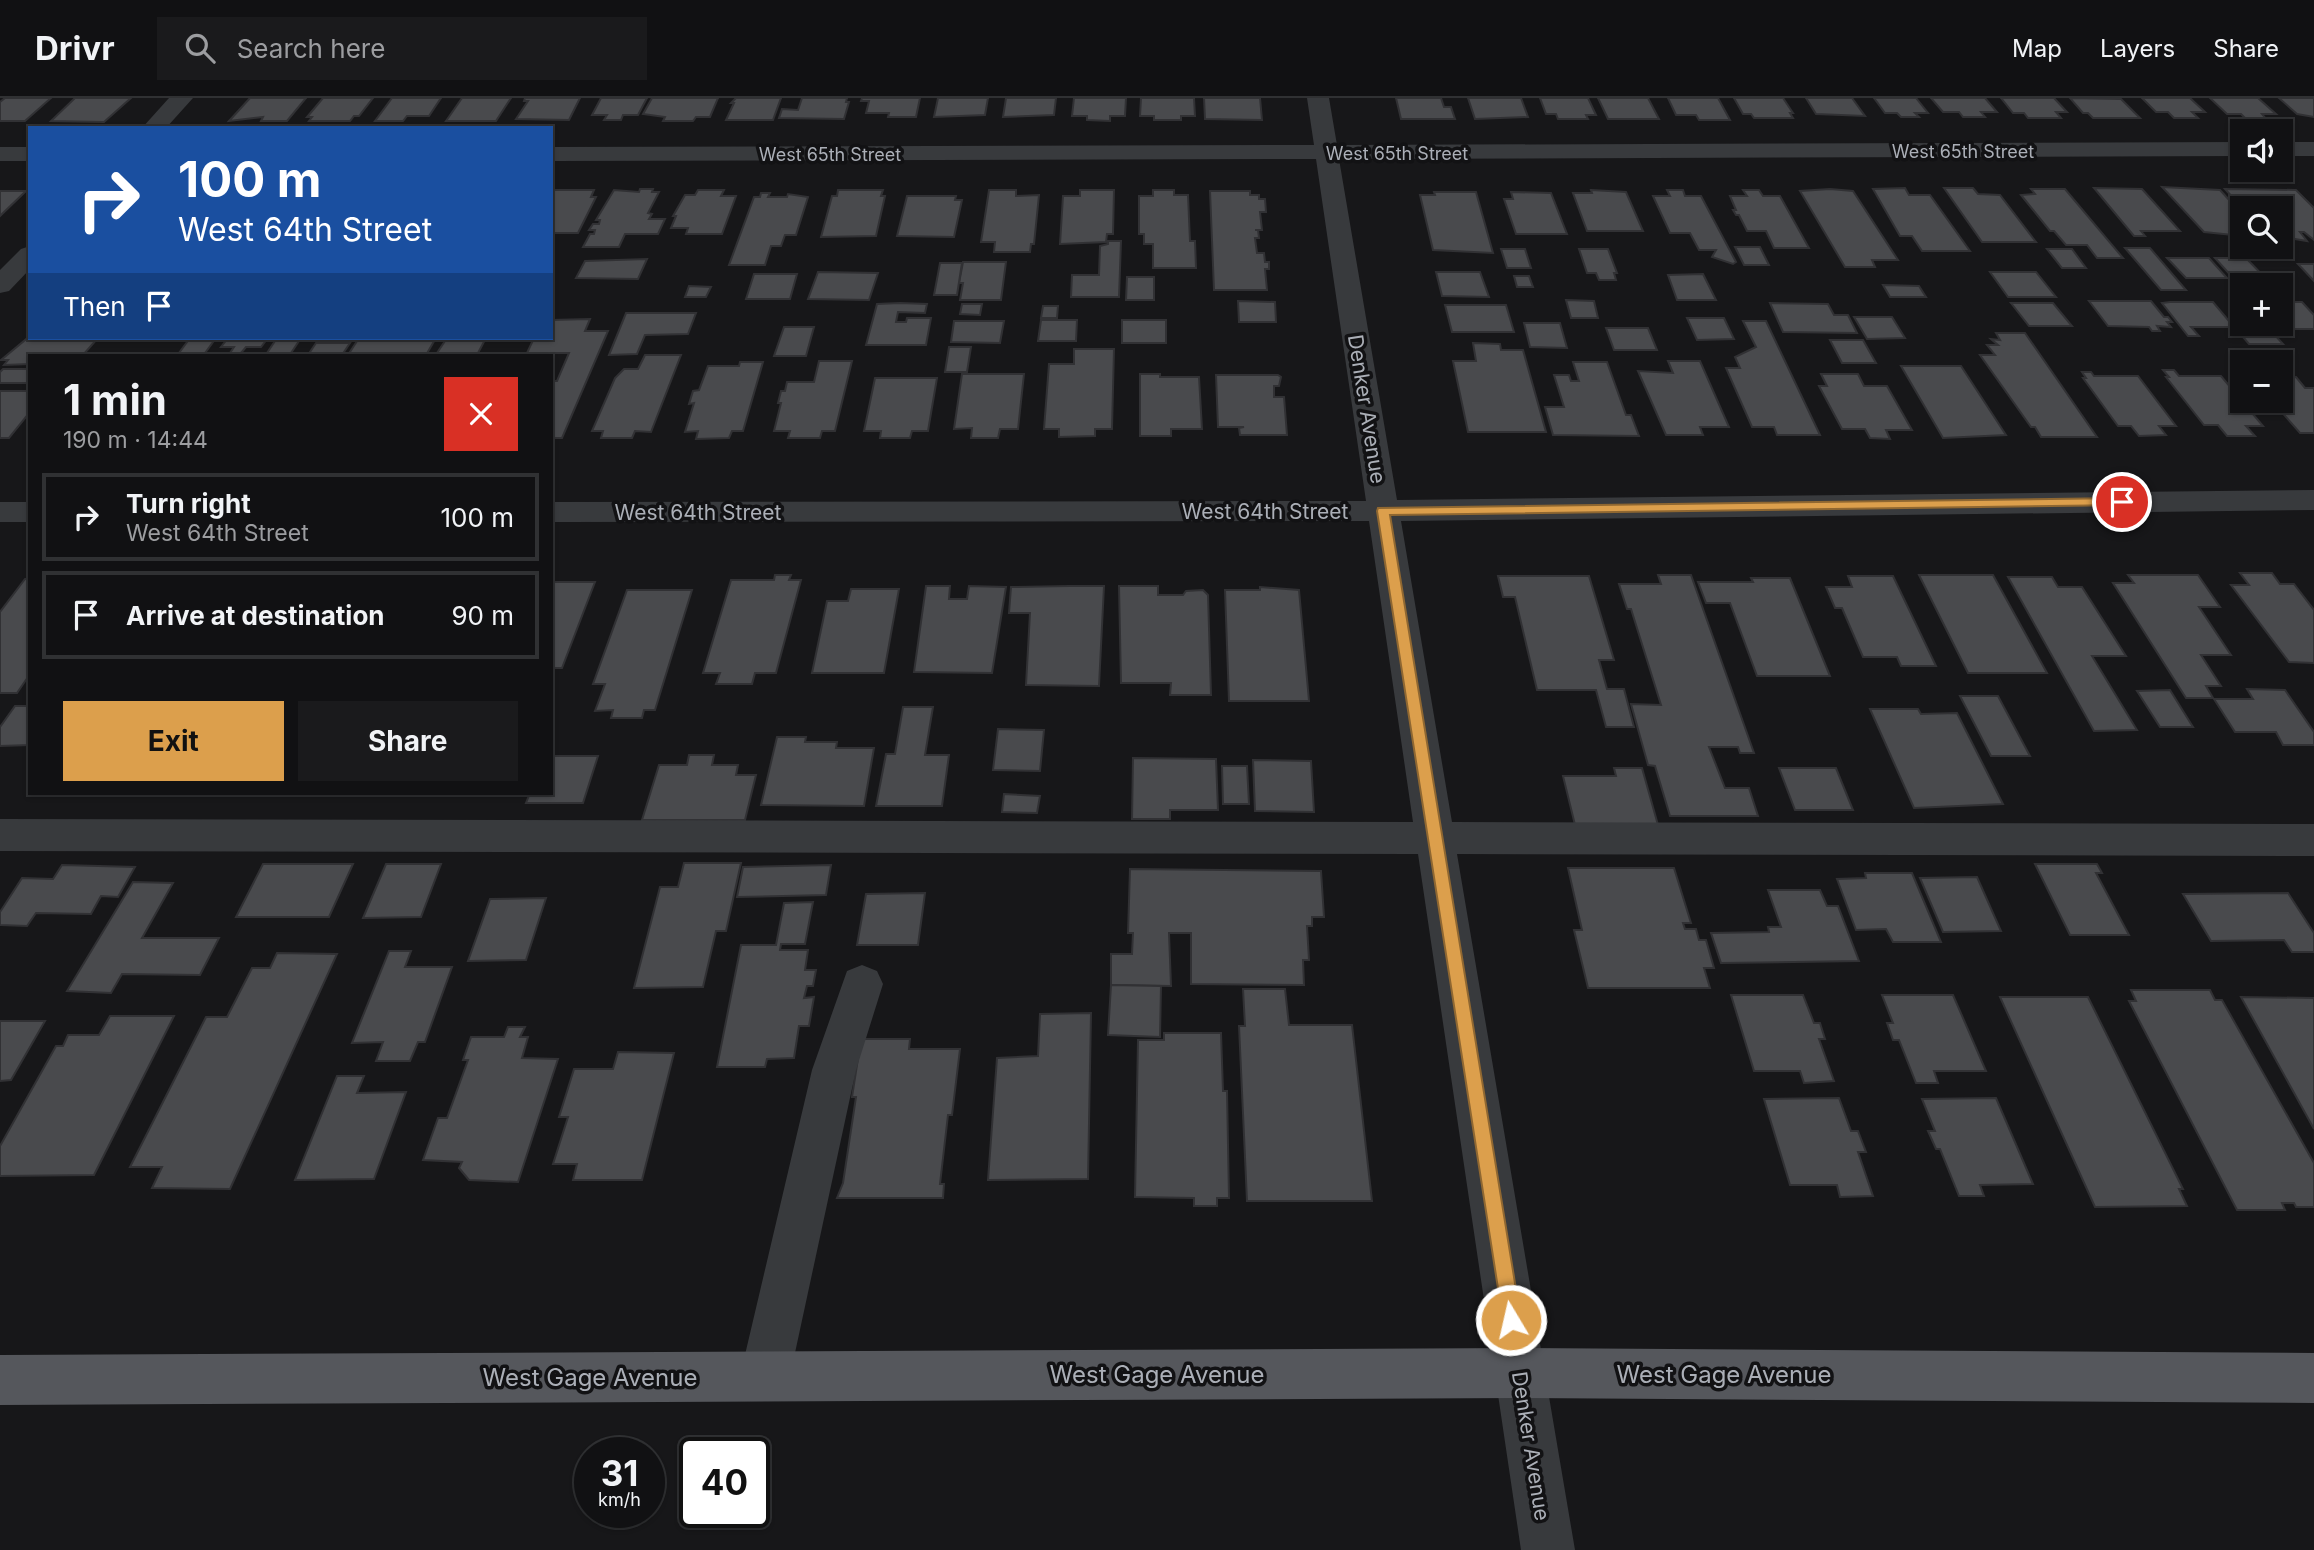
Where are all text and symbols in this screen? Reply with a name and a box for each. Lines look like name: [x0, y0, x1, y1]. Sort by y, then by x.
search box: [157, 17, 647, 80]
text: Drivr: [35, 28, 115, 68]
icon: search: [181, 29, 219, 67]
text: Search here: [237, 33, 385, 64]
text: Map: [2012, 34, 2062, 63]
text: Layers: [2100, 34, 2175, 63]
text: Share: [2213, 34, 2279, 63]
map controls: [2230, 119, 2293, 413]
button: sound: [2230, 119, 2293, 182]
street label: West 65th Street: [1892, 141, 2034, 162]
street label: West 65th Street: [1326, 143, 1468, 164]
street label: West 65th Street: [759, 144, 901, 165]
text: 100 m: [178, 150, 322, 209]
icon: right: [63, 154, 154, 245]
button: search: [2230, 196, 2293, 259]
text: West 64th Street: [178, 210, 432, 249]
button: +: [2230, 273, 2293, 336]
icon: arrive: [140, 287, 178, 325]
text: Then: [63, 291, 126, 322]
street label: Denker Avenue: [1343, 333, 1391, 485]
button: −: [2230, 350, 2293, 413]
text: 1 min: [63, 374, 167, 425]
button: close: [444, 377, 518, 451]
text: 190 m · 14:44: [63, 426, 208, 454]
pin: [2092, 472, 2152, 532]
icon: arrive: [2103, 483, 2141, 521]
text: Turn right: [126, 488, 251, 519]
icon: right: [67, 498, 105, 536]
street label: West 64th Street: [1182, 499, 1349, 524]
street label: West 64th Street: [615, 500, 782, 525]
text: 100 m: [441, 502, 514, 533]
text: West 64th Street: [126, 519, 309, 547]
icon: arrive: [67, 596, 105, 634]
text: Arrive at destination: [126, 600, 385, 631]
text: 90 m: [451, 600, 514, 631]
button: Exit: [63, 701, 284, 781]
button: Share: [298, 701, 518, 781]
position arrow: [1474, 1283, 1548, 1357]
street label: West Gage Avenue: [1050, 1360, 1264, 1389]
street label: West Gage Avenue: [1617, 1360, 1831, 1389]
street label: West Gage Avenue: [483, 1363, 697, 1392]
street label: Denker Avenue: [1507, 1370, 1555, 1522]
speed limit sign: 40: [679, 1437, 770, 1528]
text: 31: [601, 1452, 638, 1494]
text: km/h: [598, 1489, 641, 1510]

